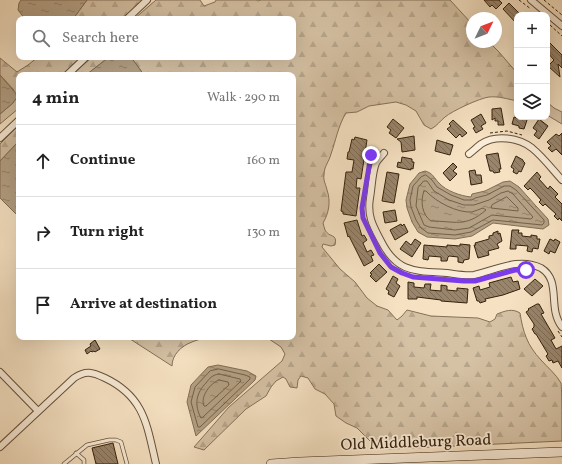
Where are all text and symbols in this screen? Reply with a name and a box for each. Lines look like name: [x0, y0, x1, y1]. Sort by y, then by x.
north arrow: [466, 12, 502, 48]
map controls: [514, 12, 550, 120]
button: +: [514, 12, 550, 48]
search box: [16, 16, 296, 60]
icon: search: [30, 27, 52, 49]
text: Search here: [62, 28, 139, 49]
button: −: [514, 48, 550, 84]
button: layers: [514, 84, 550, 120]
text: 4 min: [32, 87, 79, 110]
text: Walk · 290 m: [207, 89, 280, 107]
route end: [362, 146, 380, 164]
icon: ahead: [32, 150, 54, 172]
text: Continue: [70, 150, 135, 171]
text: 160 m: [246, 152, 280, 170]
icon: right: [32, 222, 54, 244]
text: Turn right: [70, 222, 144, 243]
text: 130 m: [247, 224, 280, 242]
route start: [517, 261, 535, 279]
icon: arrive: [32, 294, 54, 316]
text: Arrive at destination: [70, 294, 217, 315]
street label: Old Middleburg Road: [340, 429, 492, 457]

